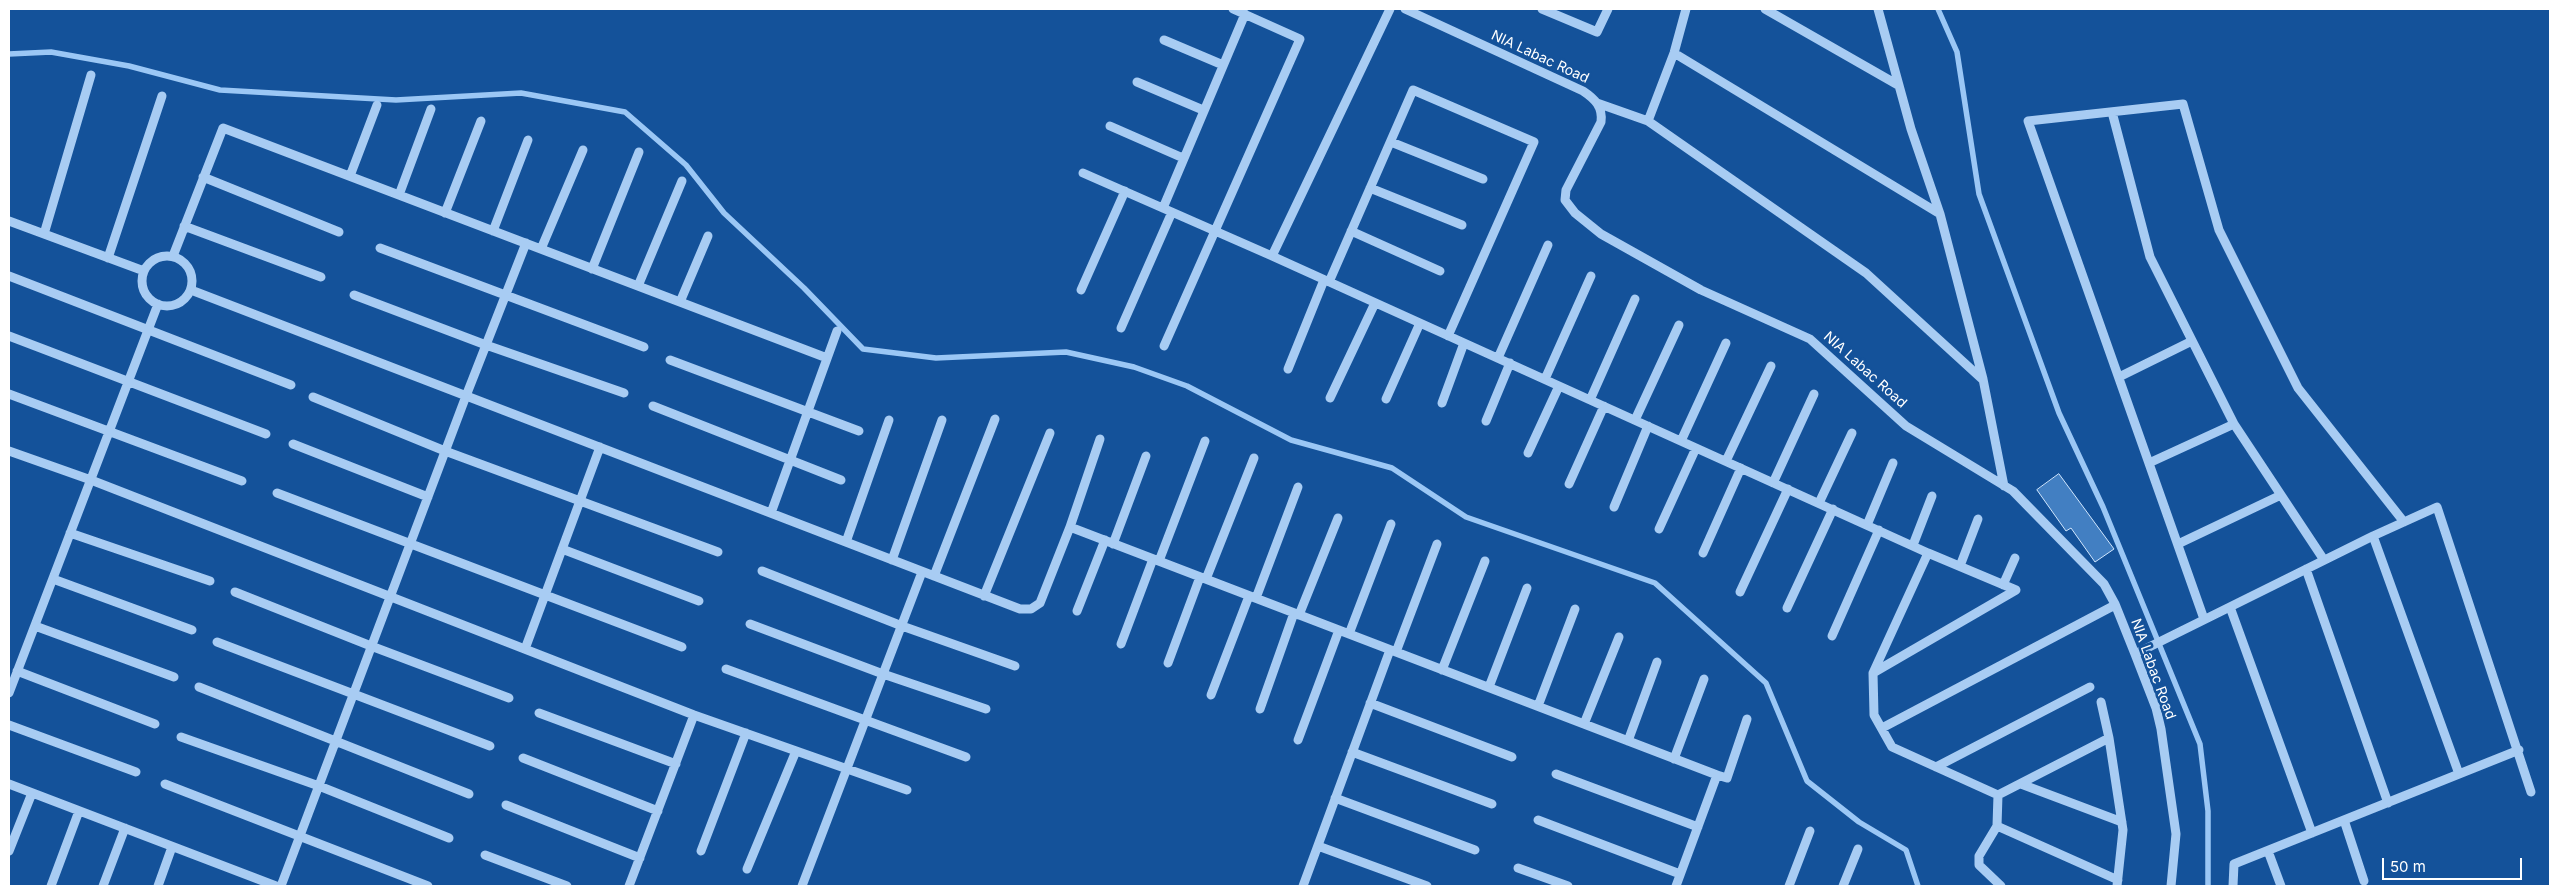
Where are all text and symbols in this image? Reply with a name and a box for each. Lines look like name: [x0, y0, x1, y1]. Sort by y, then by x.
street label: NIA Labac Road: [1488, 27, 1592, 87]
street label: NIA Labac Road: [1820, 328, 1910, 412]
street label: NIA Labac Road: [2127, 616, 2179, 722]
scale bar: [2384, 848, 2524, 880]
text: 50 m: [2390, 857, 2426, 876]

